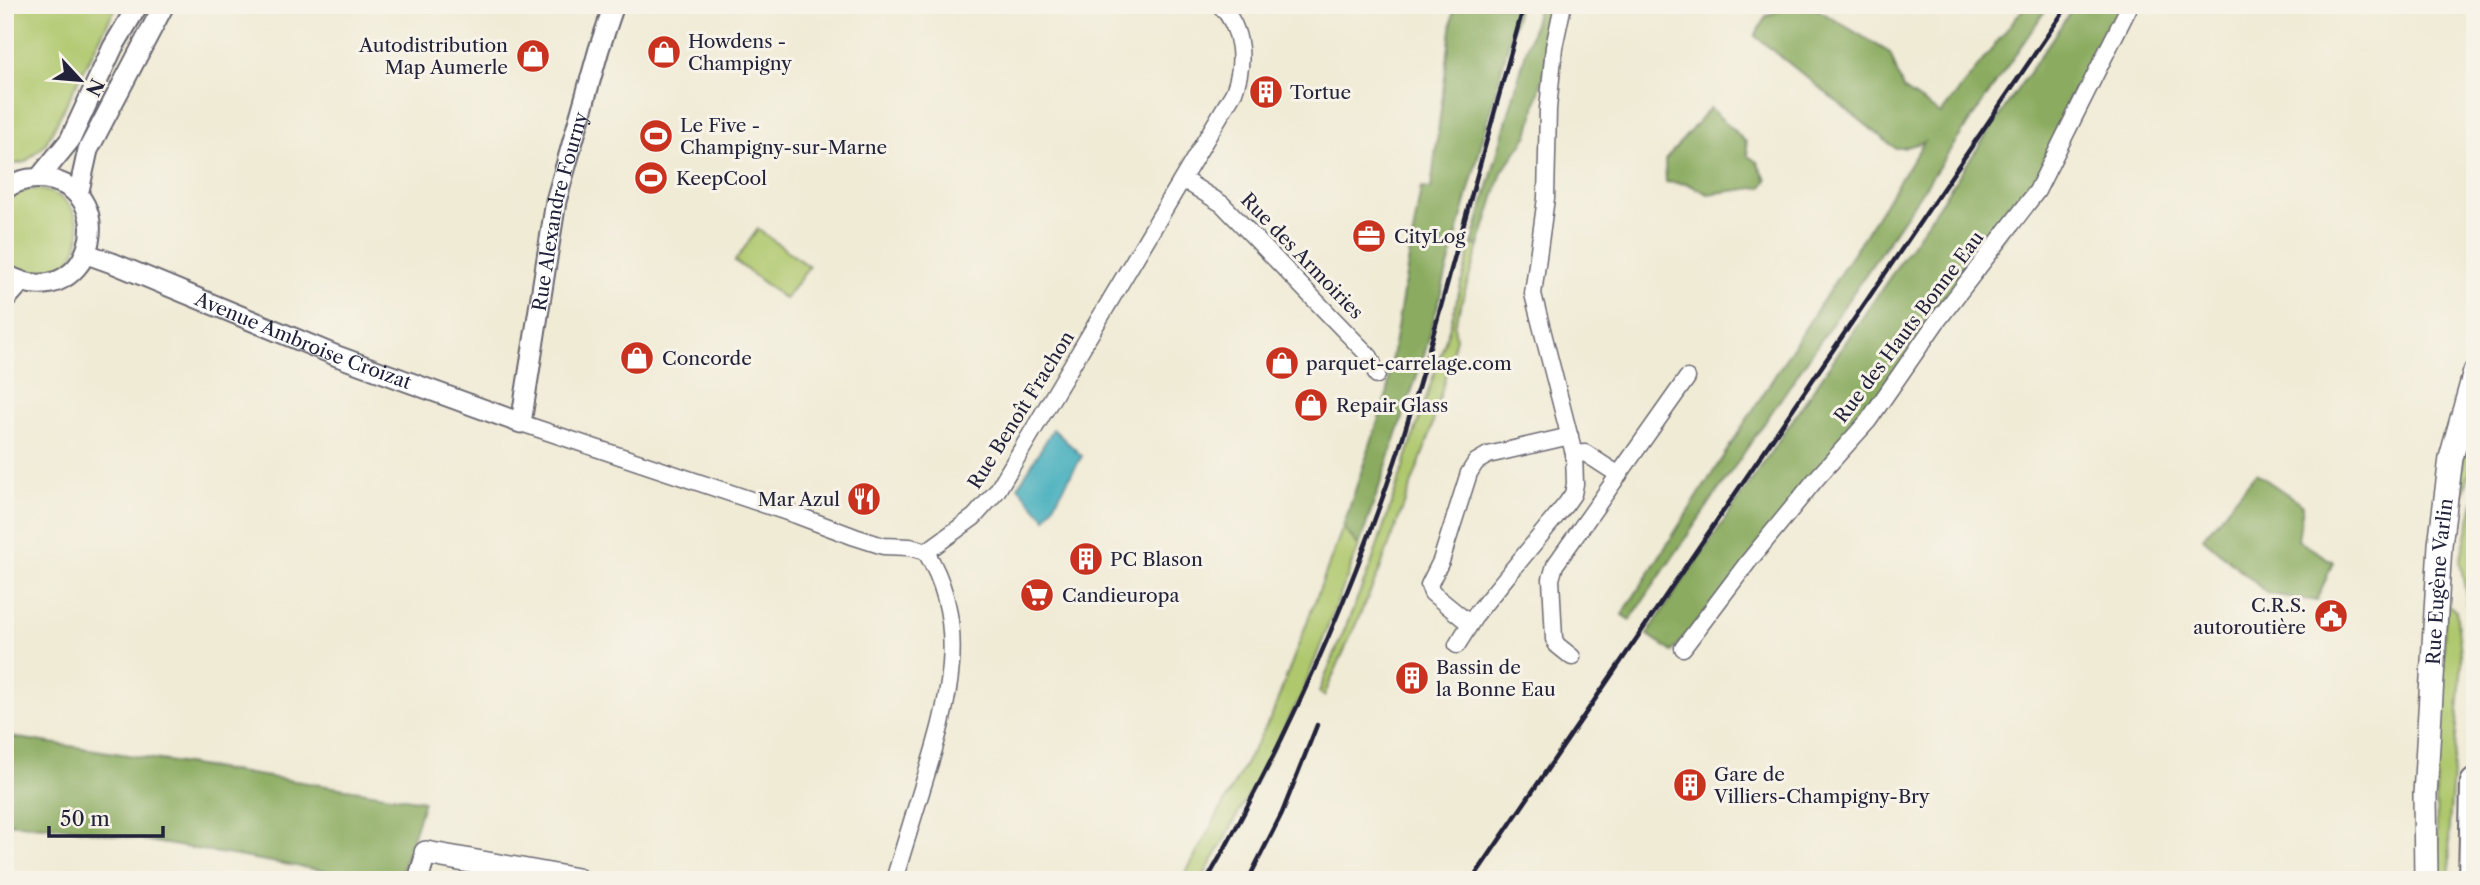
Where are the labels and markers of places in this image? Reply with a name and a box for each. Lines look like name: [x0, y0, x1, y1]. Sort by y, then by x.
place label: Howdens - Champigny: [688, 30, 792, 75]
shop icon: Howdens - Champigny: [645, 33, 683, 71]
place label: Autodistribution Map Aumerle: [358, 34, 508, 79]
shop icon: Autodistribution Map Aumerle: [514, 37, 552, 75]
building icon: Tortue: [1247, 73, 1285, 111]
place label: Tortue: [1290, 81, 1351, 104]
place label: Le Five - Champigny-sur-Marne: [680, 114, 887, 159]
sports icon: Le Five - Champigny-sur-Marne: [637, 117, 675, 155]
sports icon: KeepCool: [632, 159, 670, 197]
place label: KeepCool: [676, 167, 767, 190]
office icon: CityLog: [1350, 217, 1388, 255]
place label: CityLog: [1394, 225, 1466, 248]
shop icon: Concorde: [618, 339, 656, 377]
shop icon: parquet-carrelage.com: [1263, 344, 1301, 382]
place label: Concorde: [662, 347, 752, 370]
place label: parquet-carrelage.com: [1306, 352, 1512, 375]
shop icon: Repair Glass: [1292, 386, 1330, 424]
place label: Repair Glass: [1336, 394, 1448, 417]
restaurant icon: Mar Azul: [845, 480, 883, 518]
place label: Mar Azul: [758, 488, 840, 511]
building icon: PC Blason: [1067, 540, 1105, 578]
place label: PC Blason: [1110, 548, 1203, 571]
supermarket icon: Candieuropa: [1018, 576, 1056, 614]
place label: Candieuropa: [1062, 584, 1179, 607]
place label: C.R.S. autoroutière: [2193, 594, 2306, 639]
public building icon: C.R.S. autoroutière: [2312, 597, 2350, 635]
place label: Bassin de la Bonne Eau: [1436, 656, 1556, 701]
building icon: Bassin de la Bonne Eau: [1393, 659, 1431, 697]
place label: Gare de Villiers-Champigny-Bry: [1713, 763, 1930, 808]
building icon: Gare de Villiers-Champigny-Bry: [1671, 766, 1709, 804]

